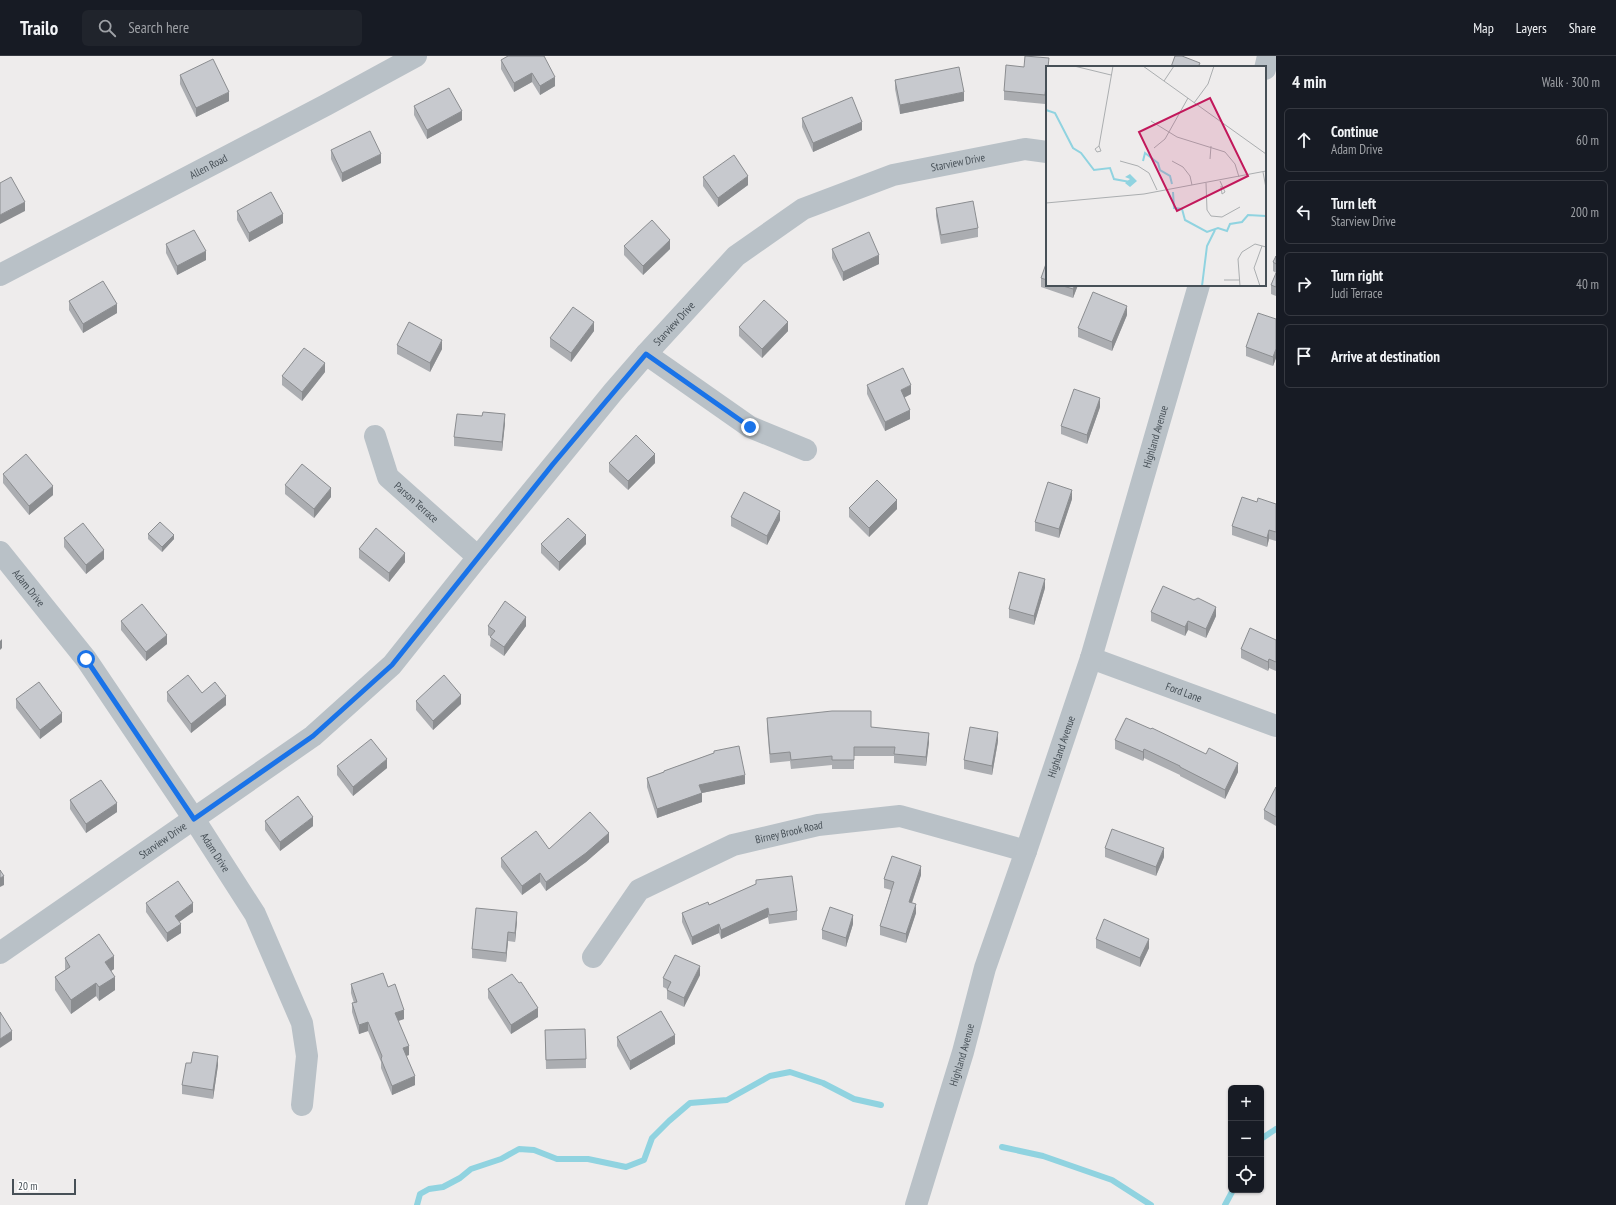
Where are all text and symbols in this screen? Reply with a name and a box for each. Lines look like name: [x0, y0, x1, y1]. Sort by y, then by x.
search box: [82, 10, 362, 46]
text: Trailo: [20, 16, 58, 40]
icon: search: [96, 17, 118, 39]
text: Search here: [128, 18, 189, 37]
text: Map: [1473, 19, 1494, 37]
text: Layers: [1516, 19, 1547, 37]
text: Share: [1569, 19, 1596, 37]
inset map: [1046, 66, 1266, 286]
text: 4 min: [1292, 71, 1326, 93]
text: Walk · 300 m: [1542, 74, 1600, 91]
text: Continue: [1331, 122, 1378, 141]
icon: ahead: [1293, 129, 1315, 151]
text: 60 m: [1576, 132, 1599, 149]
text: Adam Drive: [1331, 141, 1383, 158]
street label: Starview Drive: [930, 150, 987, 174]
street label: Allen Road: [187, 151, 230, 182]
text: Turn left: [1331, 194, 1376, 213]
icon: left: [1293, 201, 1315, 223]
text: 200 m: [1570, 204, 1599, 221]
text: Starview Drive: [1331, 213, 1396, 230]
text: Turn right: [1331, 266, 1383, 285]
icon: right: [1293, 273, 1315, 295]
text: 40 m: [1576, 276, 1599, 293]
text: Judi Terrace: [1331, 285, 1383, 302]
street label: Starview Drive: [650, 298, 698, 349]
icon: arrive: [1293, 345, 1315, 367]
text: Arrive at destination: [1331, 347, 1440, 366]
street label: Highland Avenue: [1139, 403, 1171, 469]
route end: [741, 418, 759, 436]
street label: Parson Terrace: [391, 479, 442, 526]
street label: Adam Drive: [10, 566, 48, 610]
route start: [77, 650, 95, 668]
street label: Ford Lane: [1164, 679, 1204, 705]
street label: Highland Avenue: [1044, 713, 1078, 779]
street label: Birney Brook Road: [754, 818, 824, 847]
street label: Starview Drive: [136, 819, 190, 862]
street label: Adam Drive: [198, 830, 233, 875]
street label: Highland Avenue: [946, 1022, 977, 1088]
map controls: [1228, 1085, 1264, 1193]
button: +: [1228, 1085, 1264, 1121]
button: −: [1228, 1121, 1264, 1157]
button: locate: [1228, 1157, 1264, 1193]
scale bar: [12, 1177, 76, 1196]
text: 20 m: [18, 1179, 37, 1193]

